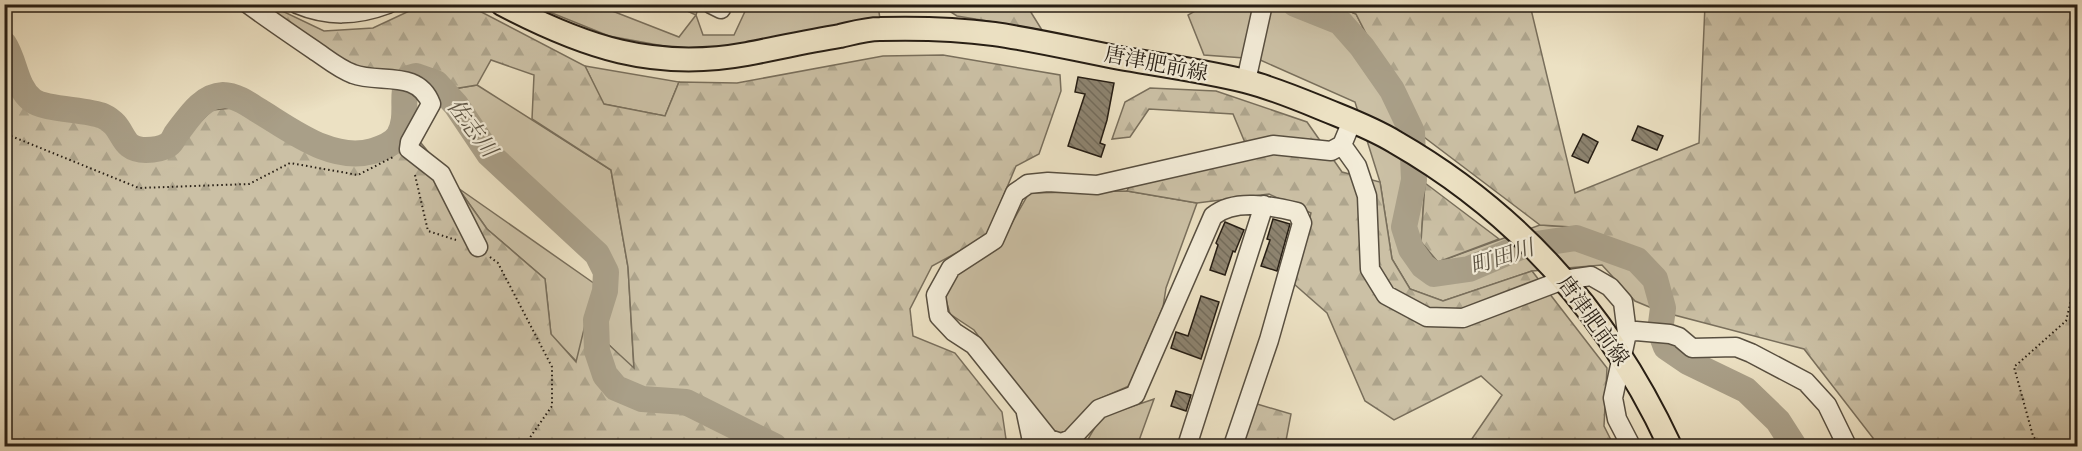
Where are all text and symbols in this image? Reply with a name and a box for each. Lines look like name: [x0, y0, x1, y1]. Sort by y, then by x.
street label: 唐津肥前線: [1102, 41, 1210, 87]
water label: 佐志川: [441, 93, 504, 164]
water label: 町田川: [1466, 233, 1540, 281]
street label: 唐津肥前線: [1551, 271, 1635, 371]

